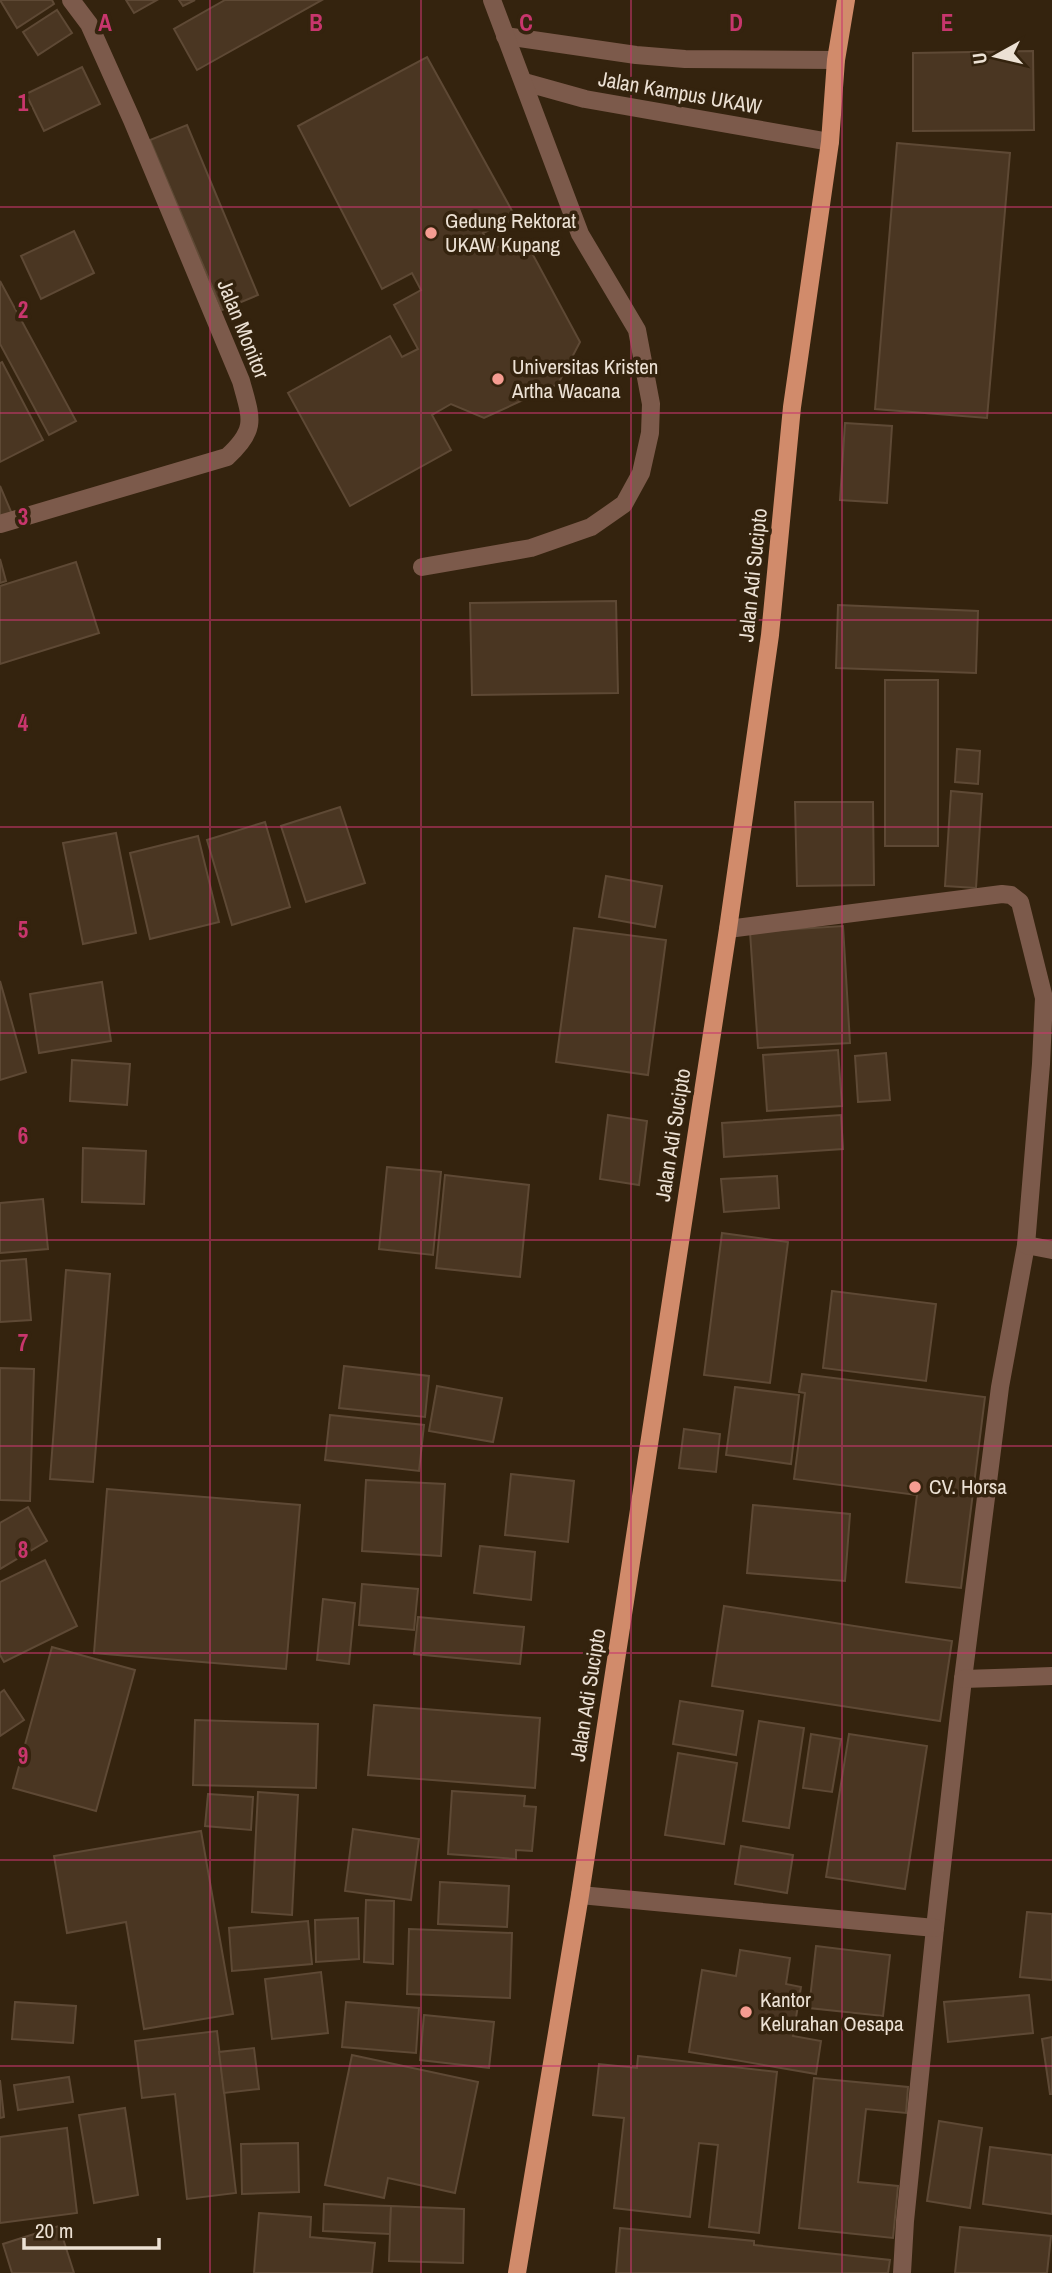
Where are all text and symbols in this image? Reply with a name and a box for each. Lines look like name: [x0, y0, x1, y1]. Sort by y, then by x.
text: A: [98, 7, 112, 38]
text: B: [309, 7, 323, 38]
text: C: [519, 7, 533, 38]
text: D: [729, 7, 743, 38]
text: E: [941, 7, 953, 38]
north arrow: [961, 21, 1031, 91]
text: U: [966, 51, 993, 66]
street label: Jalan Kampus UKAW: [596, 64, 765, 121]
text: 1: [18, 87, 29, 118]
place label: Gedung Rektorat UKAW Kupang: [445, 206, 576, 259]
marker: Gedung Rektorat UKAW Kupang: [423, 225, 439, 241]
street label: Jalan Monitor: [210, 275, 277, 383]
text: 2: [18, 294, 28, 325]
place label: Universitas Kristen Artha Wacana: [511, 352, 658, 405]
marker: Universitas Kristen Artha Wacana: [490, 371, 506, 387]
text: 3: [18, 501, 28, 532]
street label: Jalan Adi Sucipto: [731, 507, 774, 643]
text: 4: [18, 707, 29, 738]
text: 5: [18, 914, 28, 945]
street label: Jalan Adi Sucipto: [648, 1066, 697, 1203]
text: 6: [18, 1120, 28, 1151]
text: 7: [18, 1327, 28, 1358]
place label: CV. Horsa: [929, 1472, 1007, 1501]
marker: CV. Horsa: [907, 1479, 923, 1495]
text: 8: [18, 1534, 28, 1565]
street label: Jalan Adi Sucipto: [563, 1626, 612, 1763]
text: 9: [18, 1740, 28, 1771]
place label: Kantor Kelurahan Oesapa: [760, 1985, 904, 2038]
marker: Kantor Kelurahan Oesapa: [738, 2004, 754, 2020]
scale bar: [24, 2206, 159, 2250]
text: 20 m: [35, 2216, 73, 2245]

